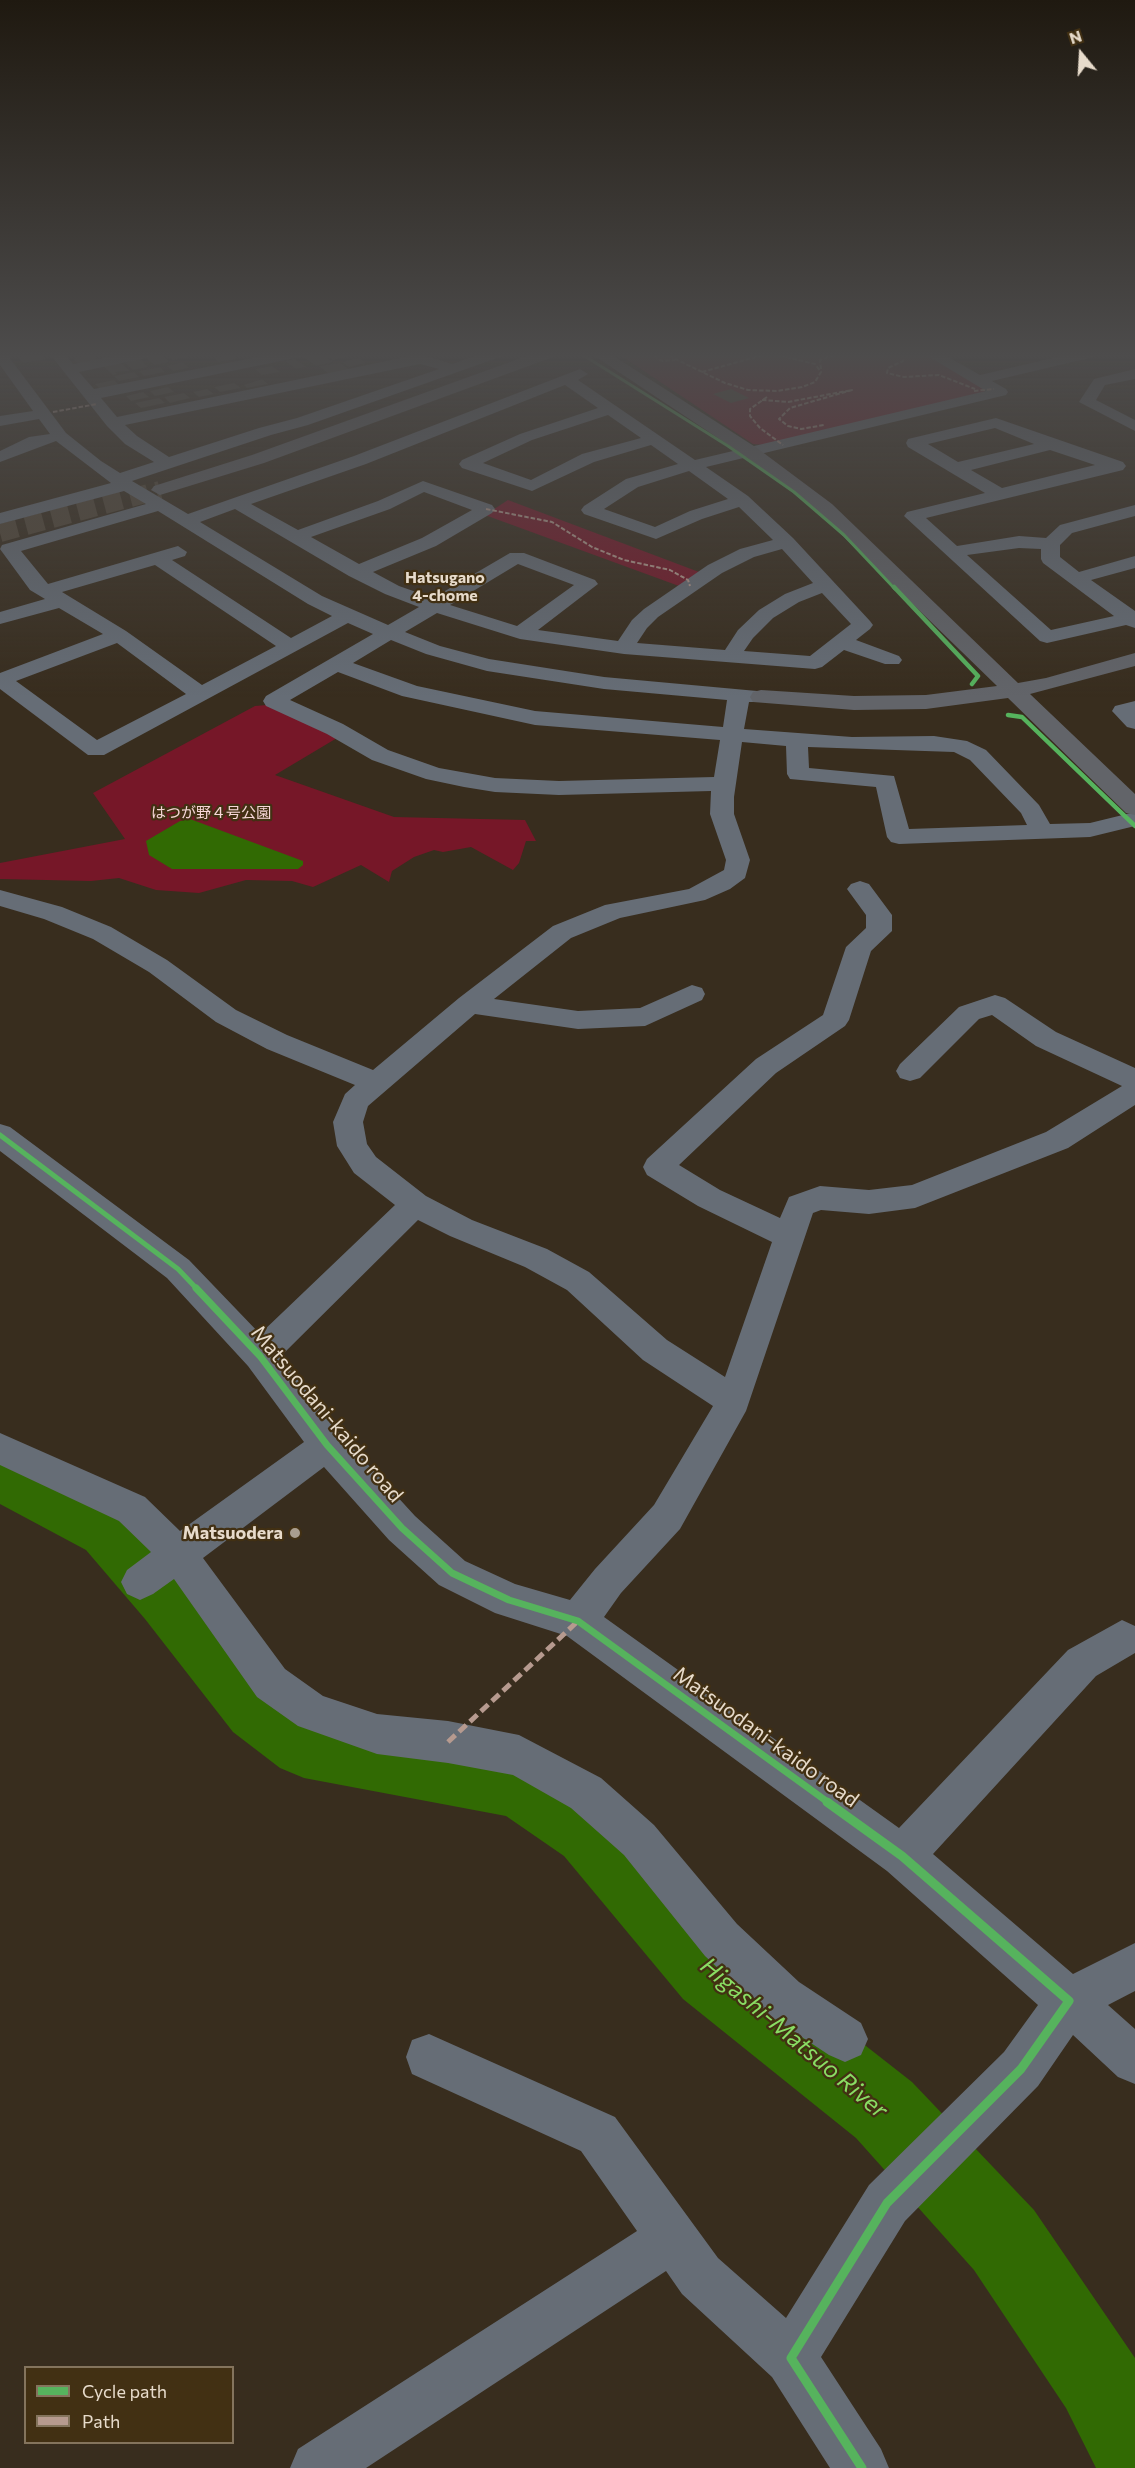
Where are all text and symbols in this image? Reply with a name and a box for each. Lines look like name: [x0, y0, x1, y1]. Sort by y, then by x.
north arrow: [1051, 24, 1111, 84]
text: N: [1067, 26, 1084, 47]
district label: Hatsugano 4-chome: [405, 568, 485, 606]
park label: はつが野４号公園: [151, 804, 271, 822]
street label: Matsuodani-kaido road: [246, 1321, 408, 1507]
place label: Matsuodera: [183, 1522, 283, 1544]
marker: Matsuodera: [288, 1526, 302, 1540]
street label: Matsuodani-kaido road: [668, 1661, 864, 1813]
water label: Higashi-Matsuo River: [695, 1951, 893, 2125]
legend: [24, 2366, 234, 2444]
text: Cycle path: [82, 2380, 167, 2402]
text: Path: [82, 2410, 120, 2432]

